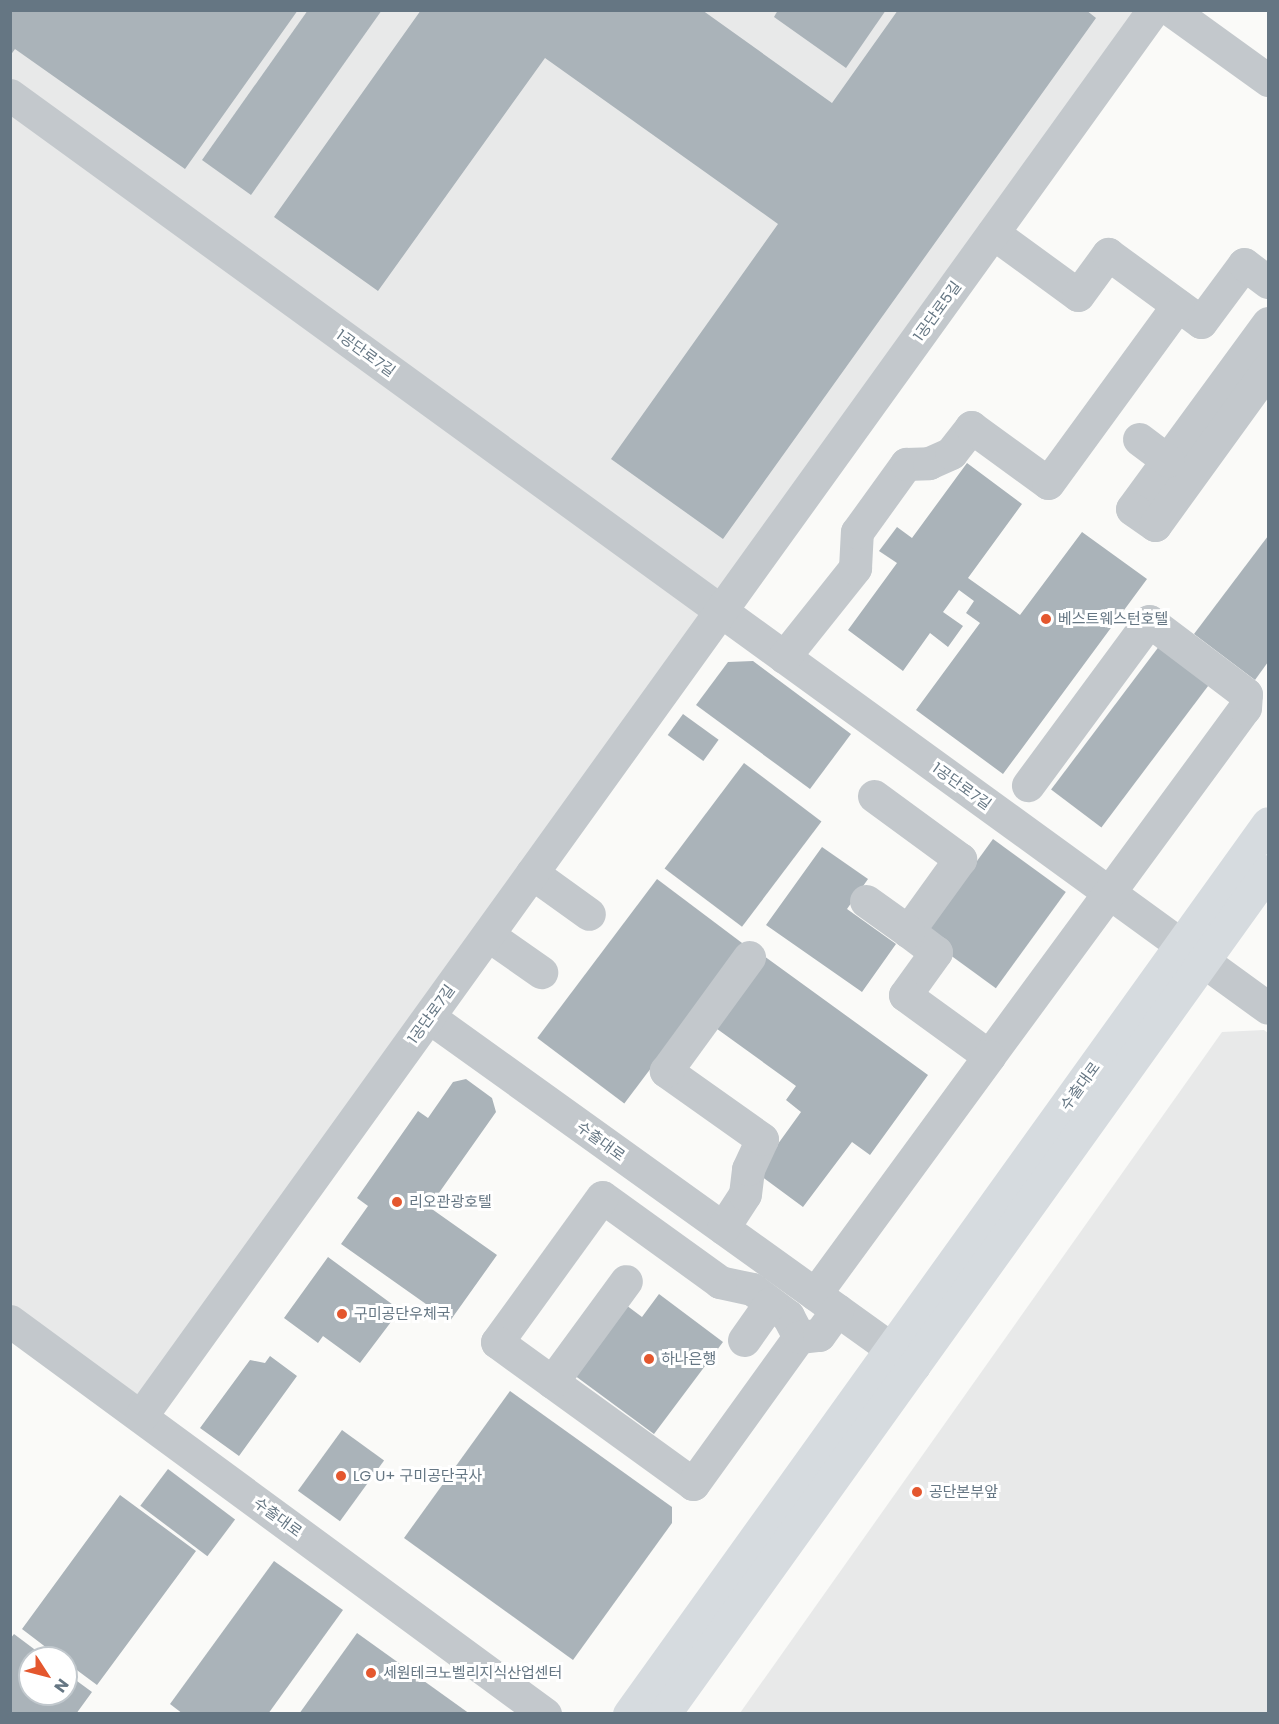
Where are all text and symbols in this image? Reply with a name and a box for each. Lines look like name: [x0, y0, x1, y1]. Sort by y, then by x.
street label: 1공단로5길: [909, 278, 965, 344]
street label: 1공단로7길: [333, 326, 399, 380]
place label: 베스트웨스턴호텔: [1058, 610, 1168, 628]
marker: 베스트웨스턴호텔: [1039, 612, 1053, 626]
street label: 1공단로7길: [929, 759, 995, 813]
street label: 1공단로7길: [404, 981, 458, 1047]
street label: 수출대로: [1056, 1058, 1104, 1114]
street label: 수출대로: [573, 1117, 629, 1165]
place label: 리오관광호텔: [409, 1193, 492, 1211]
marker: 리오관광호텔: [390, 1195, 404, 1209]
place label: 구미공단우체국: [354, 1305, 451, 1323]
marker: 구미공단우체국: [335, 1307, 349, 1321]
place label: 하나은행: [661, 1350, 716, 1368]
marker: 하나은행: [642, 1352, 656, 1366]
place label: LG U+ 구미공단국사: [353, 1467, 482, 1485]
marker: LG U+ 구미공단국사: [334, 1469, 348, 1483]
place label: 공단본부앞: [929, 1483, 998, 1501]
marker: 공단본부앞: [910, 1485, 924, 1499]
street label: 수출대로: [250, 1493, 306, 1541]
north arrow: [18, 1646, 78, 1706]
place label: 세원테크노벨리지식산업센터: [383, 1664, 562, 1682]
marker: 세원테크노벨리지식산업센터: [364, 1666, 378, 1680]
text: N: [49, 1674, 74, 1697]

